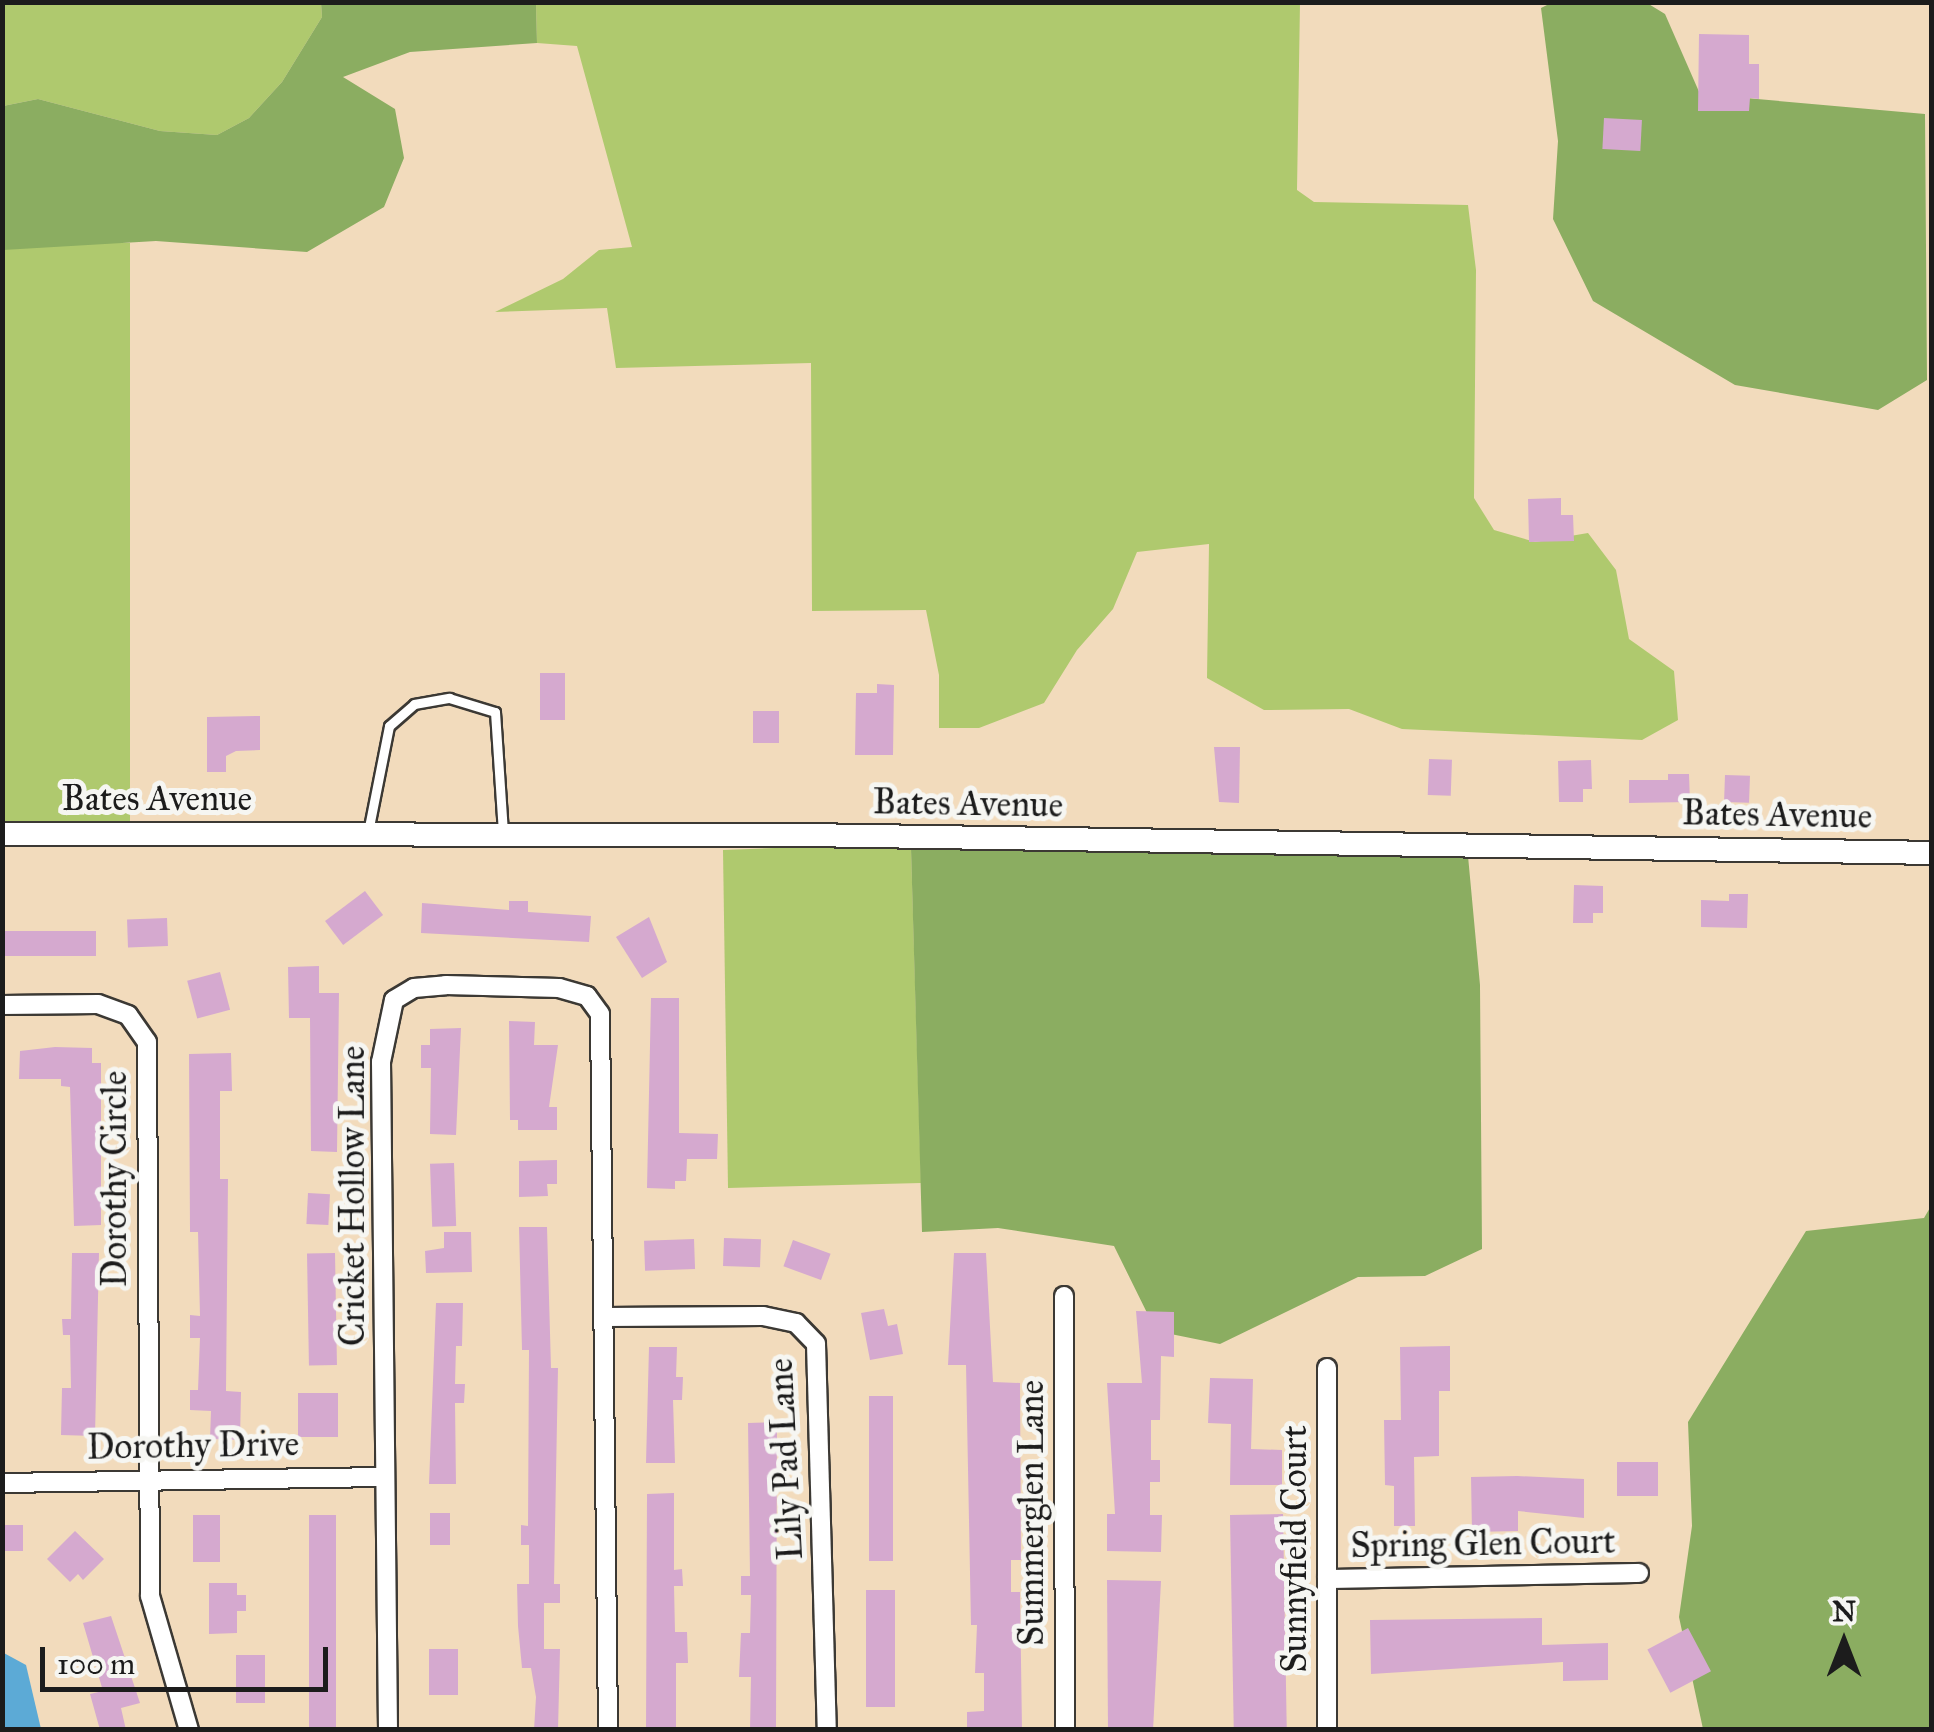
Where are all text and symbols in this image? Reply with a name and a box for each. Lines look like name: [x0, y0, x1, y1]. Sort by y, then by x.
street label: Bates Avenue: [62, 778, 252, 820]
street label: Bates Avenue: [873, 781, 1063, 827]
street label: Bates Avenue: [1682, 792, 1872, 838]
street label: Cricket Hollow Lane: [332, 1046, 374, 1346]
street label: Dorothy Circle: [94, 1071, 136, 1287]
street label: Lily Pad Lane: [760, 1357, 812, 1561]
street label: Summerglen Lane: [1011, 1380, 1053, 1646]
street label: Dorothy Drive: [86, 1423, 300, 1469]
street label: Sunnyfield Court: [1274, 1425, 1316, 1673]
street label: Spring Glen Court: [1350, 1521, 1616, 1567]
north arrow: [1794, 1592, 1894, 1692]
text: N: [1832, 1594, 1856, 1629]
scale bar: [45, 1627, 332, 1689]
text: 100 m: [57, 1646, 135, 1682]

